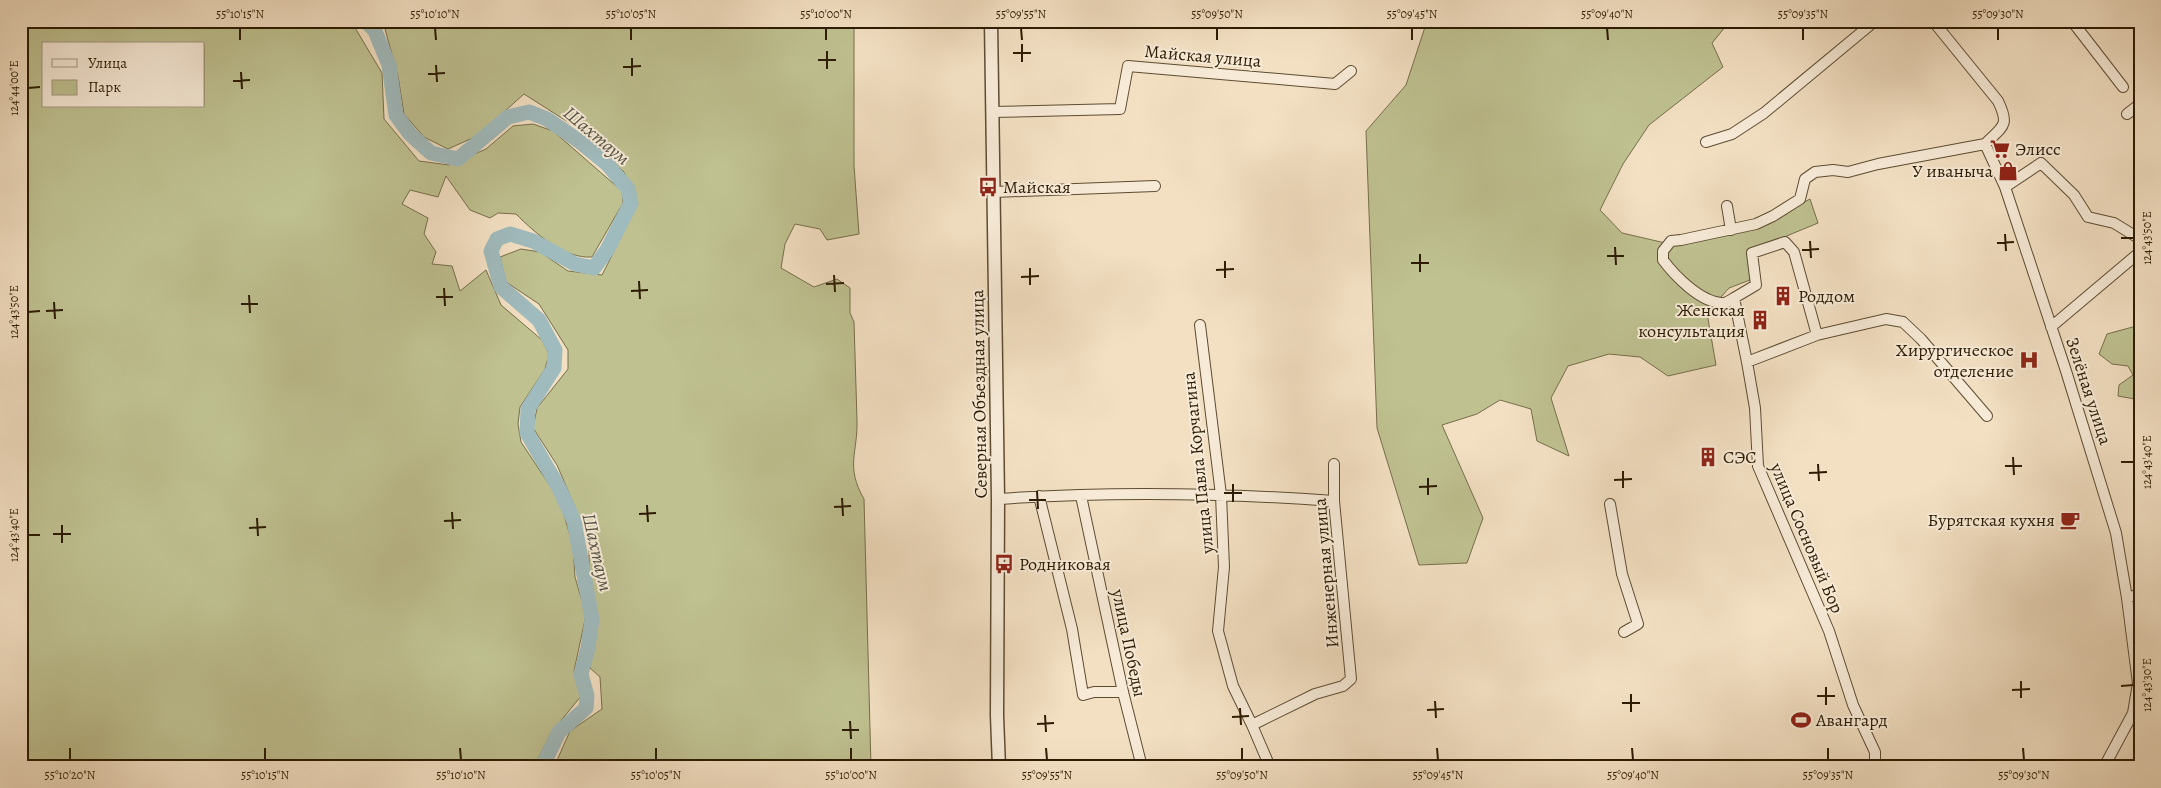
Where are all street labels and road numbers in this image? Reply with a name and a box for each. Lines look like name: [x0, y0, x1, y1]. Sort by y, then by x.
street label: Майская улица: [1144, 39, 1263, 73]
street label: Северная Объездная улица: [965, 289, 993, 499]
street label: Зелёная улица: [2060, 334, 2118, 448]
street label: улица Павла Корчагина: [1176, 370, 1220, 556]
street label: улица Сосновый Бор: [1764, 458, 1849, 617]
street label: Инженерная улица: [1307, 496, 1345, 649]
street label: улица Победы: [1106, 586, 1152, 699]

